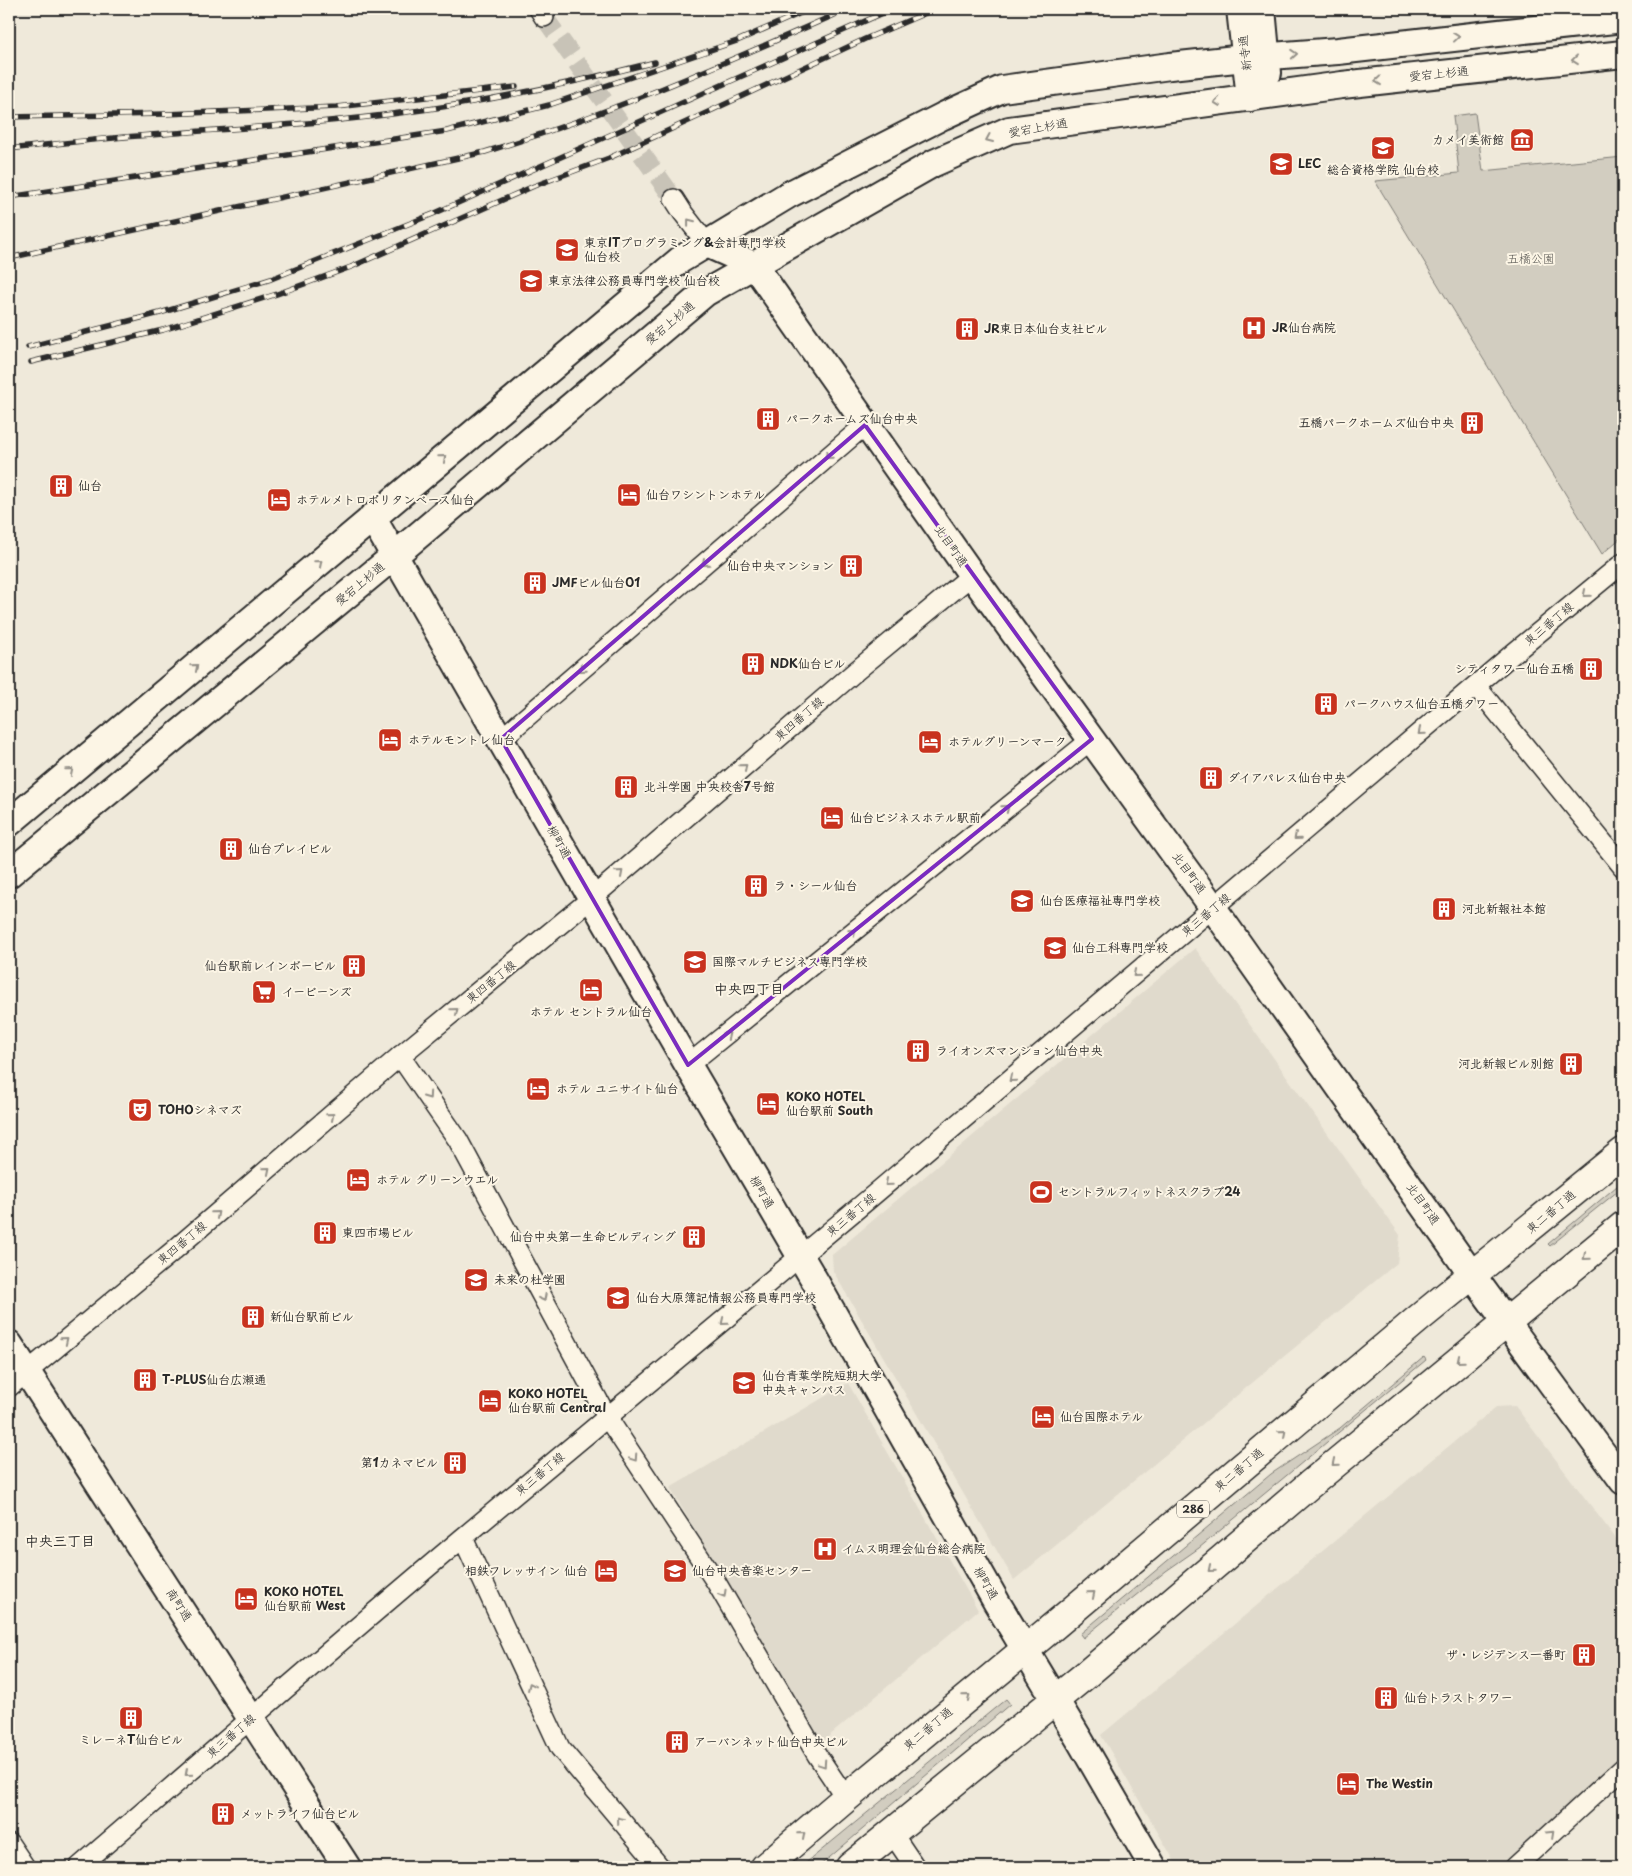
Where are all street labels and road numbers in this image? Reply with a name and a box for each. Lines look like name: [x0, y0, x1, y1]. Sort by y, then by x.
street label: 新寺通: [1233, 34, 1255, 72]
street label: 愛宕上杉通: [1408, 61, 1470, 85]
street label: 愛宕上杉通: [1007, 113, 1069, 141]
street label: 愛宕上杉通: [641, 296, 698, 348]
street label: 北目町通: [931, 521, 973, 570]
street label: 愛宕上杉通: [331, 557, 388, 609]
street label: 東三番丁線: [1520, 597, 1577, 649]
street label: 東四番丁線: [770, 692, 827, 745]
street label: 柳町通: [543, 821, 576, 862]
street label: 北目町通: [1168, 848, 1211, 897]
street label: 東三番丁線: [1177, 888, 1234, 940]
street label: 東四番丁線: [461, 955, 519, 1007]
street label: 柳町通: [746, 1171, 780, 1212]
street label: 北目町通: [1403, 1179, 1445, 1228]
street label: 東二番丁通: [1522, 1185, 1579, 1237]
street label: 東三番丁線: [822, 1188, 879, 1240]
street label: 東四番丁線: [153, 1216, 210, 1268]
street label: 東二番丁通: [1210, 1443, 1267, 1495]
street label: 東三番丁線: [511, 1447, 568, 1499]
road number: 286: [1177, 1500, 1209, 1518]
street label: 柳町通: [970, 1562, 1004, 1603]
street label: 南町通: [162, 1584, 197, 1624]
street label: 東二番丁通: [899, 1702, 956, 1754]
street label: 東三番丁線: [202, 1709, 259, 1762]

